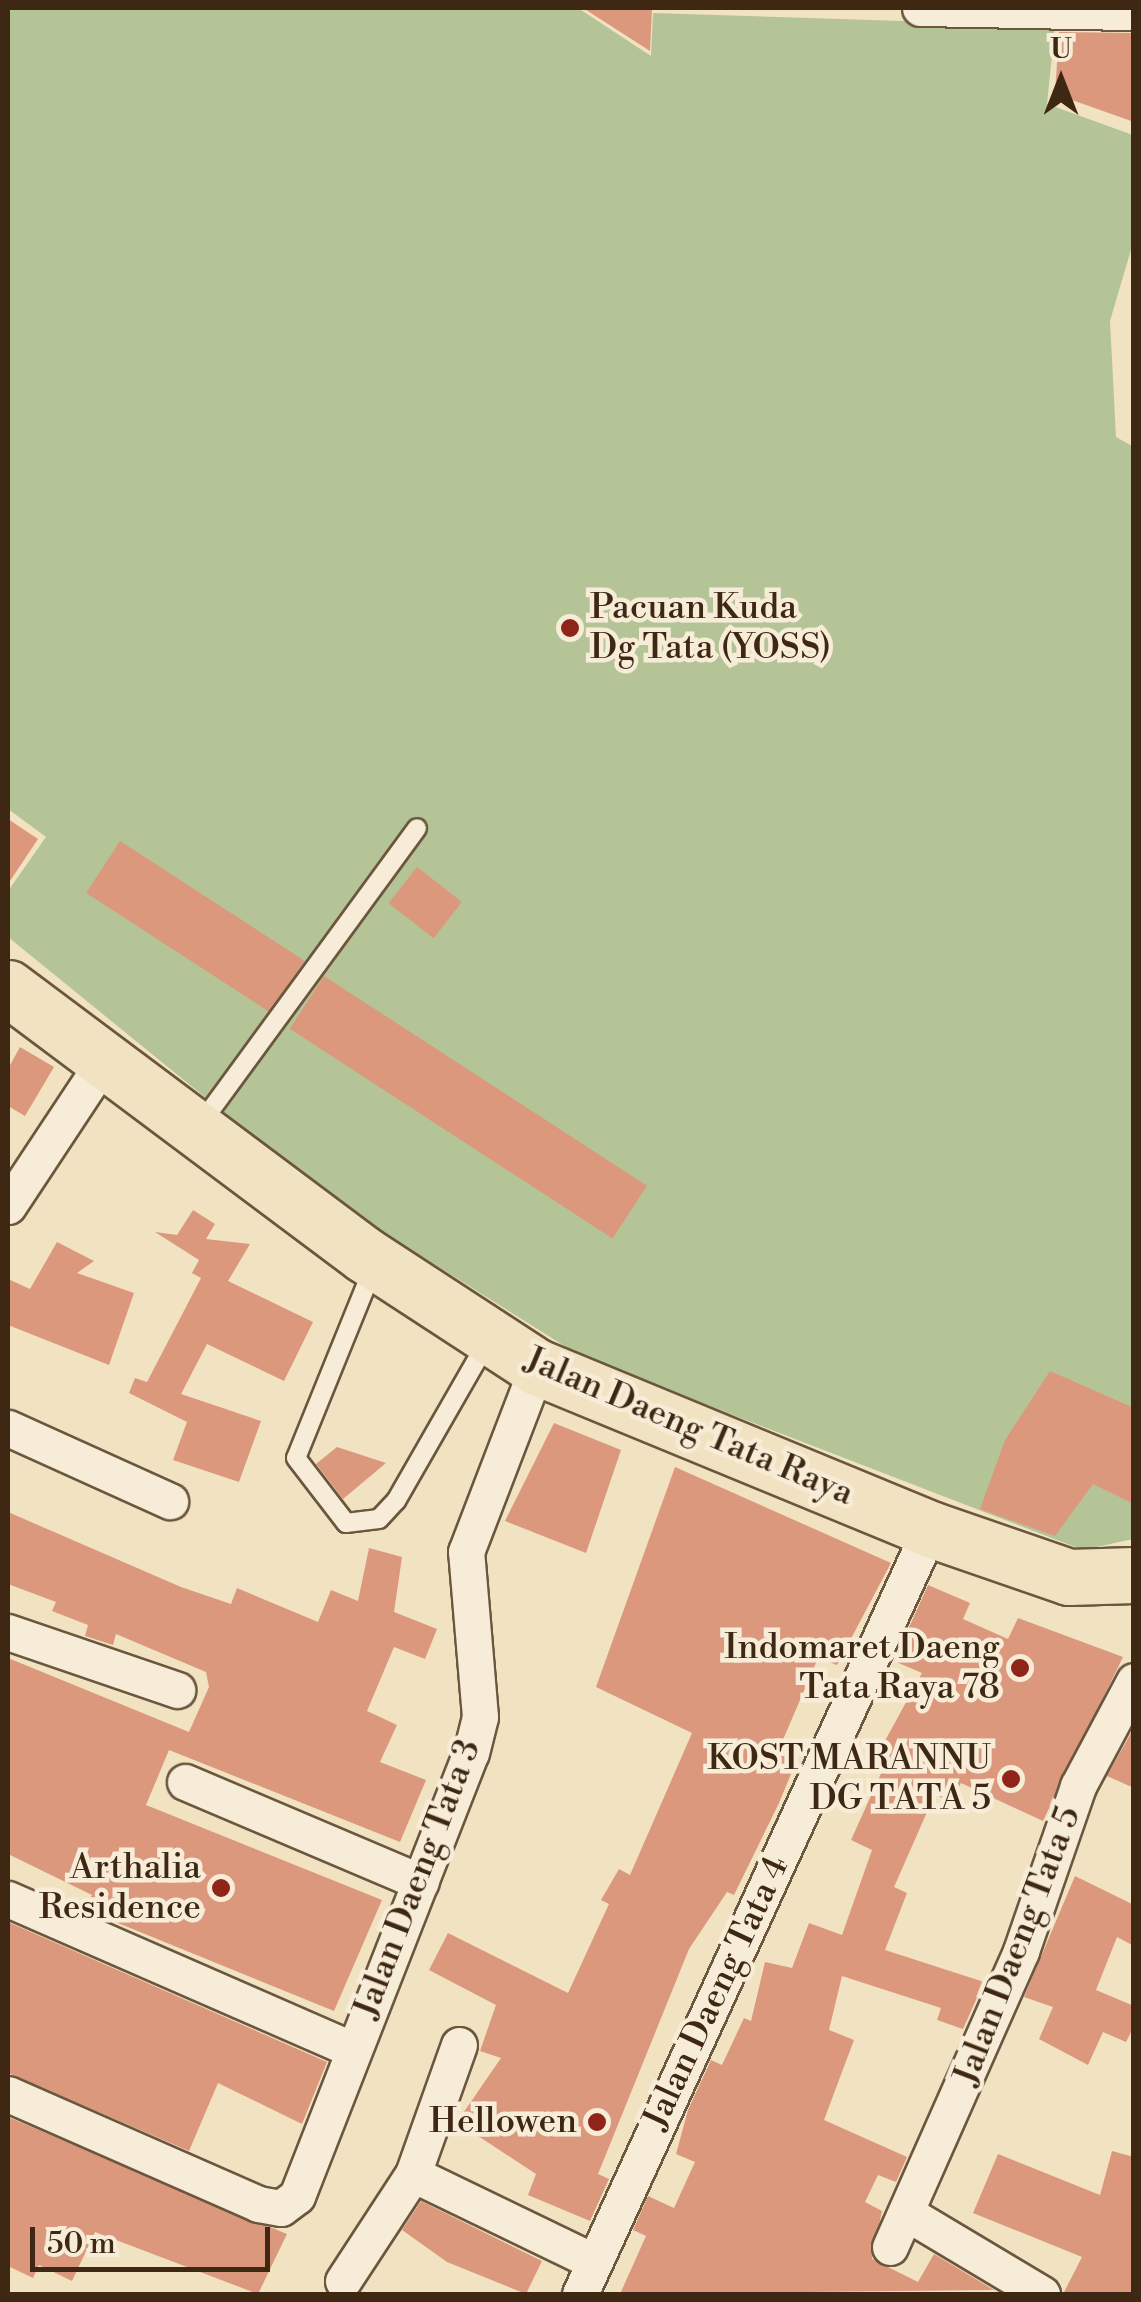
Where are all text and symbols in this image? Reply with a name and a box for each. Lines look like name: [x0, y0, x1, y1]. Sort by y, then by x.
north arrow: [1011, 30, 1111, 130]
text: U: [1050, 32, 1072, 67]
place label: Pacuan Kuda Dg Tata (YOSS): [590, 587, 831, 669]
marker: Pacuan Kuda Dg Tata (YOSS): [559, 617, 581, 639]
street label: Jalan Daeng Tata Raya: [518, 1339, 860, 1515]
place label: Indomaret Daeng Tata Raya 78: [724, 1627, 1000, 1709]
marker: Indomaret Daeng Tata Raya 78: [1009, 1657, 1031, 1679]
street label: Jalan Daeng Tata 3: [346, 1734, 490, 2024]
place label: KOST MARANNU DG TATA 5: [707, 1738, 991, 1820]
marker: KOST MARANNU DG TATA 5: [1000, 1768, 1022, 1790]
street label: Jalan Daeng Tata 5: [946, 1801, 1090, 2091]
place label: Arthalia Residence: [39, 1847, 201, 1929]
street label: Jalan Daeng Tata 4: [635, 1850, 799, 2136]
marker: Arthalia Residence: [210, 1877, 232, 1899]
place label: Hellowen: [429, 2101, 577, 2143]
marker: Hellowen: [586, 2111, 608, 2133]
scale bar: [35, 2207, 275, 2269]
text: 50 m: [47, 2225, 116, 2263]

